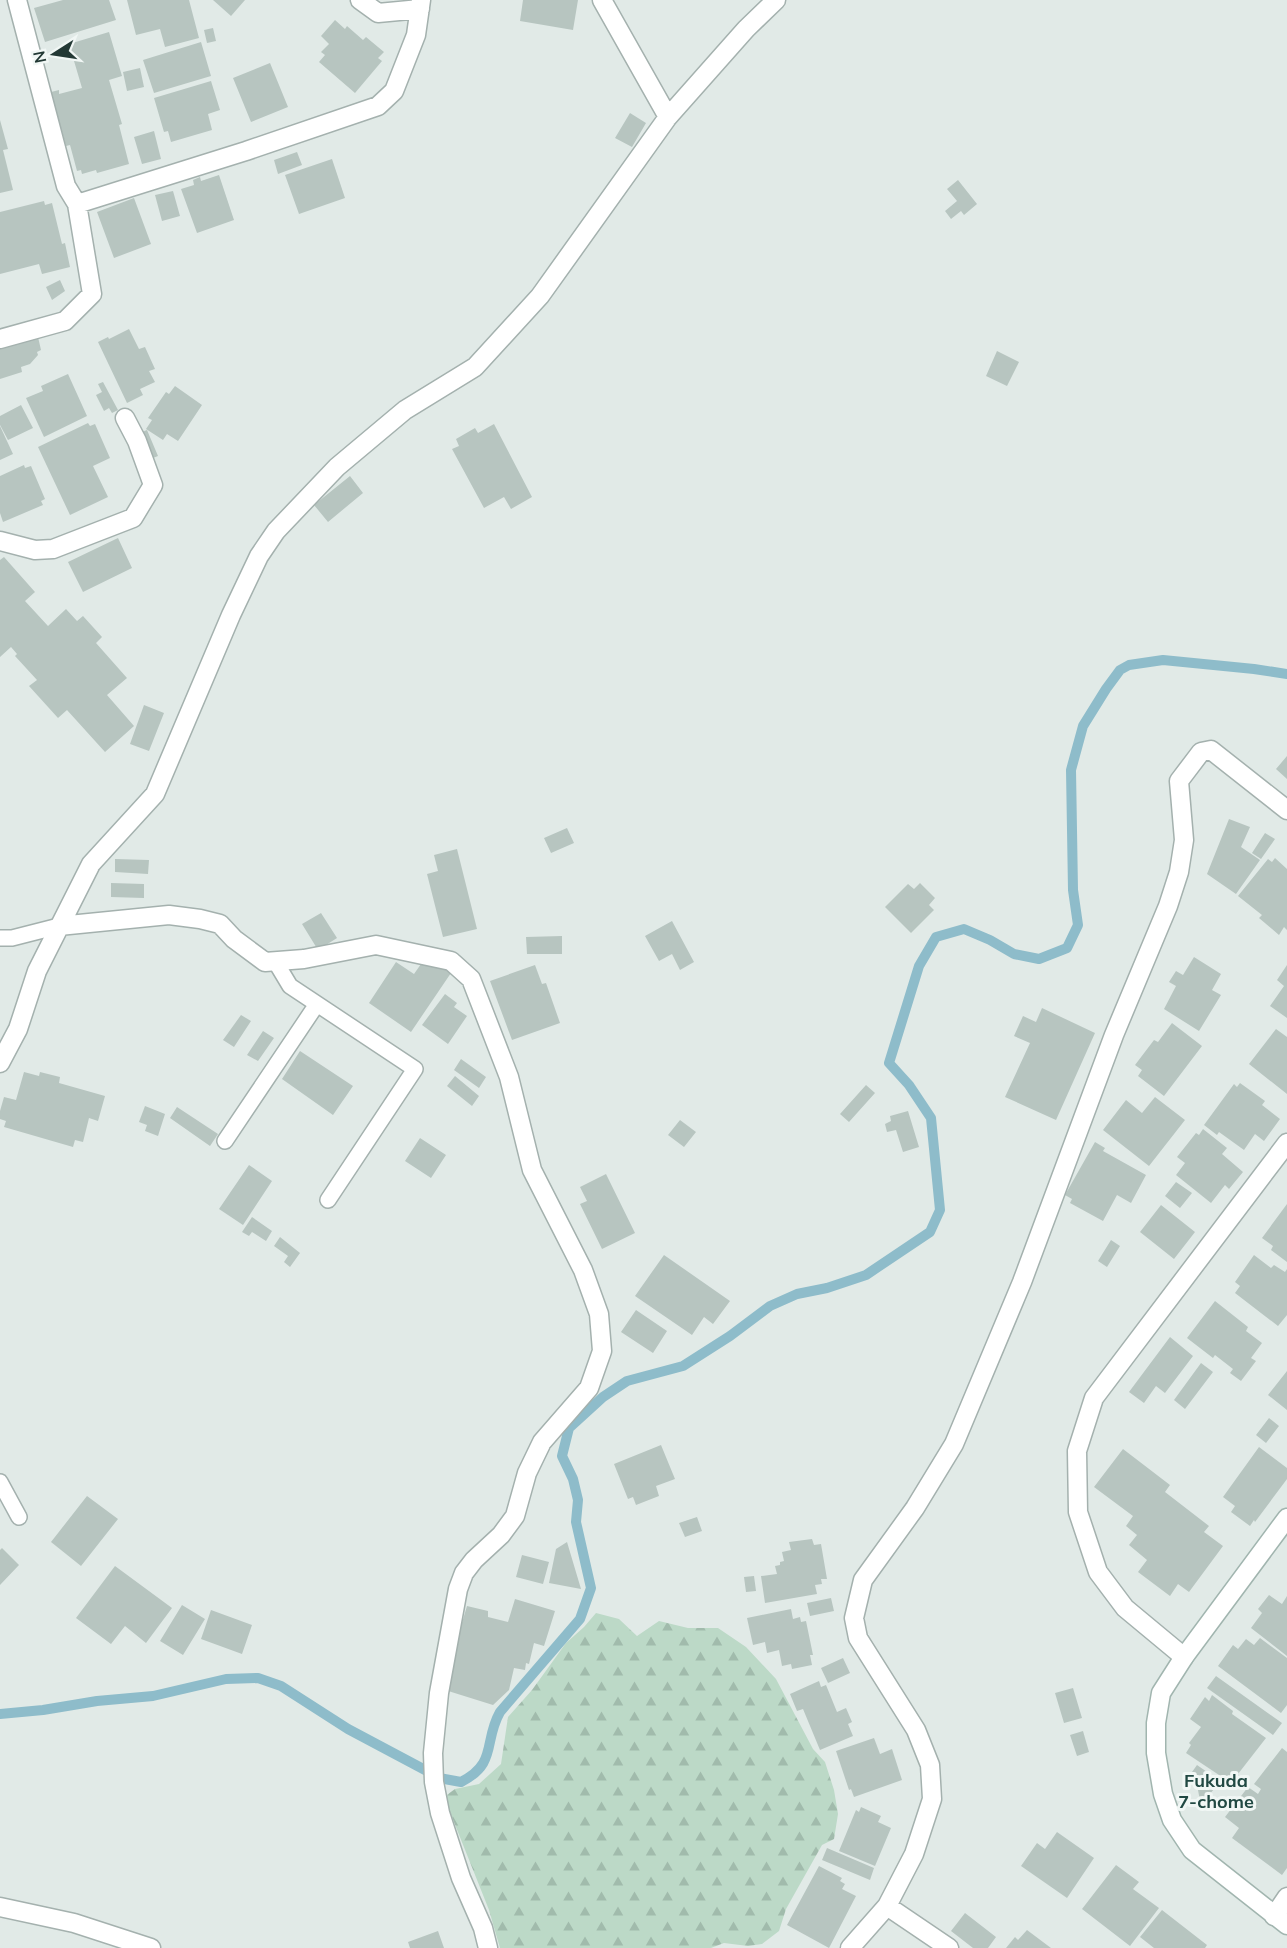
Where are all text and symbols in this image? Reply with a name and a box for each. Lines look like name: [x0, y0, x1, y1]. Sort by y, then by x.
north arrow: [24, 24, 84, 84]
text: N: [28, 49, 50, 65]
district label: Fukuda 7-chome: [1178, 1769, 1254, 1813]

